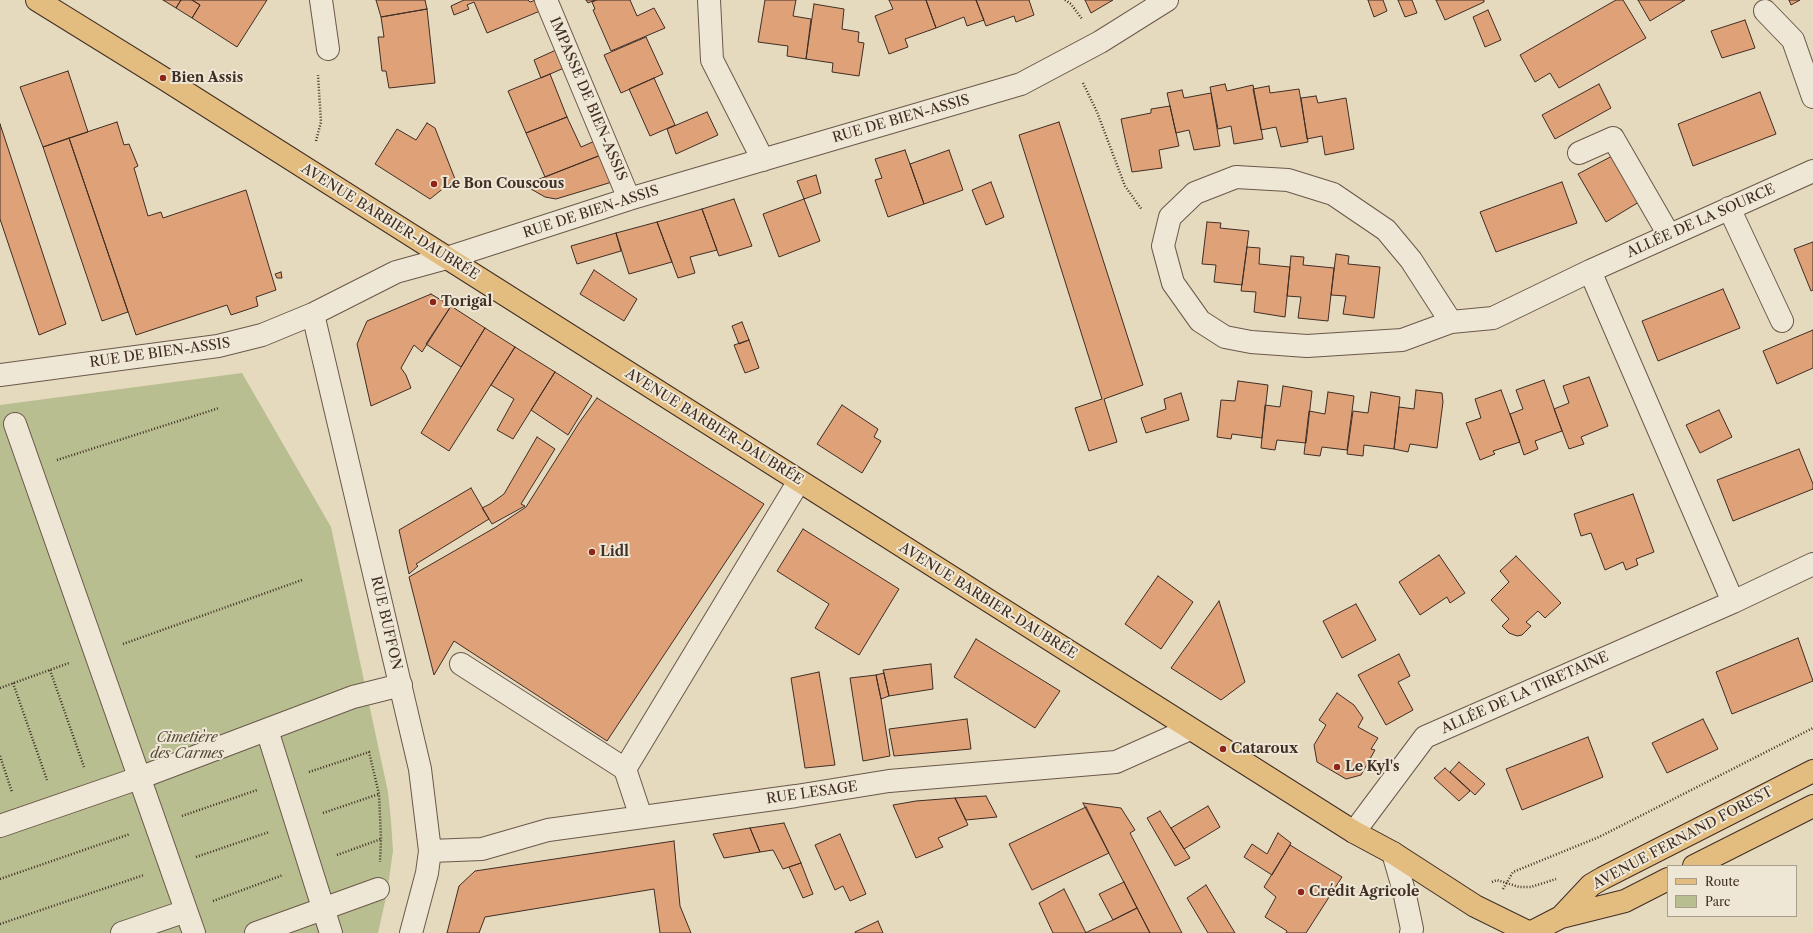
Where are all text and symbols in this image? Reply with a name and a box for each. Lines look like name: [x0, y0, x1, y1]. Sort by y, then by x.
street label: IMPASSE DE BIEN-ASSIS: [546, 15, 630, 183]
place label: Bien Assis: [171, 70, 243, 86]
marker: Bien Assis: [158, 73, 168, 83]
street label: RUE DE BIEN-ASSIS: [830, 91, 972, 147]
street label: AVENUE BARBIER-DAUBRÉE: [298, 160, 482, 284]
place label: Le Bon Couscous: [442, 176, 564, 192]
marker: Le Bon Couscous: [429, 179, 439, 189]
street label: ALLÉE DE LA SOURCE: [1624, 181, 1778, 261]
street label: RUE DE BIEN-ASSIS: [521, 182, 661, 242]
place label: Torigal: [441, 294, 492, 310]
marker: Torigal: [428, 297, 438, 307]
street label: RUE DE BIEN-ASSIS: [89, 335, 231, 371]
street label: AVENUE BARBIER-DAUBRÉE: [622, 365, 806, 489]
street label: AVENUE BARBIER-DAUBRÉE: [896, 539, 1080, 663]
place label: Lidl: [600, 544, 629, 560]
marker: Lidl: [587, 547, 597, 557]
street label: RUE BUFFON: [367, 574, 405, 672]
street label: ALLÉE DE LA TIRETAINE: [1439, 648, 1611, 738]
park label: Cimetière des Carmes: [150, 730, 224, 762]
place label: Cataroux: [1231, 741, 1298, 757]
marker: Cataroux: [1218, 744, 1228, 754]
place label: Le Kyl's: [1345, 759, 1399, 775]
marker: Le Kyl's: [1332, 762, 1342, 772]
street label: RUE LESAGE: [765, 778, 859, 808]
street label: AVENUE FERNAND FOREST: [1590, 783, 1776, 893]
legend: [1667, 865, 1797, 917]
text: Route: [1705, 874, 1739, 889]
place label: Crédit Agricole: [1309, 884, 1419, 900]
marker: Crédit Agricole: [1296, 887, 1306, 897]
text: Parc: [1705, 894, 1730, 909]

